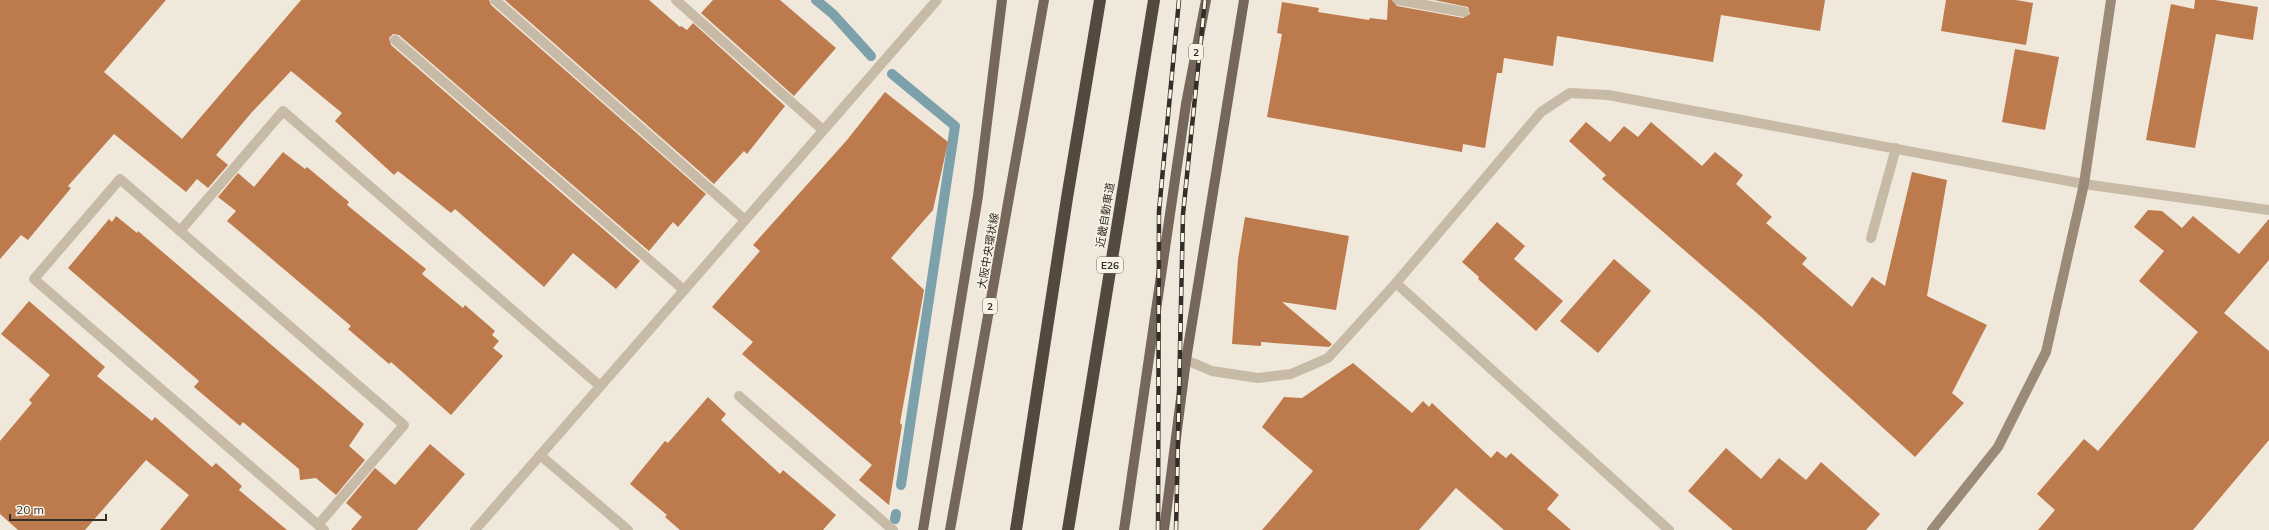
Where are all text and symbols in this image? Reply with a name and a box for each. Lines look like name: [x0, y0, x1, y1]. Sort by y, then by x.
road number: 2: [1189, 44, 1203, 60]
street label: 近畿自動車道: [1093, 181, 1117, 249]
street label: 大阪中央環状線: [974, 212, 1002, 290]
road number: E26: [1097, 257, 1123, 273]
road number: 2: [983, 298, 997, 314]
scale bar: [10, 496, 106, 522]
text: 20 m: [16, 502, 44, 517]

